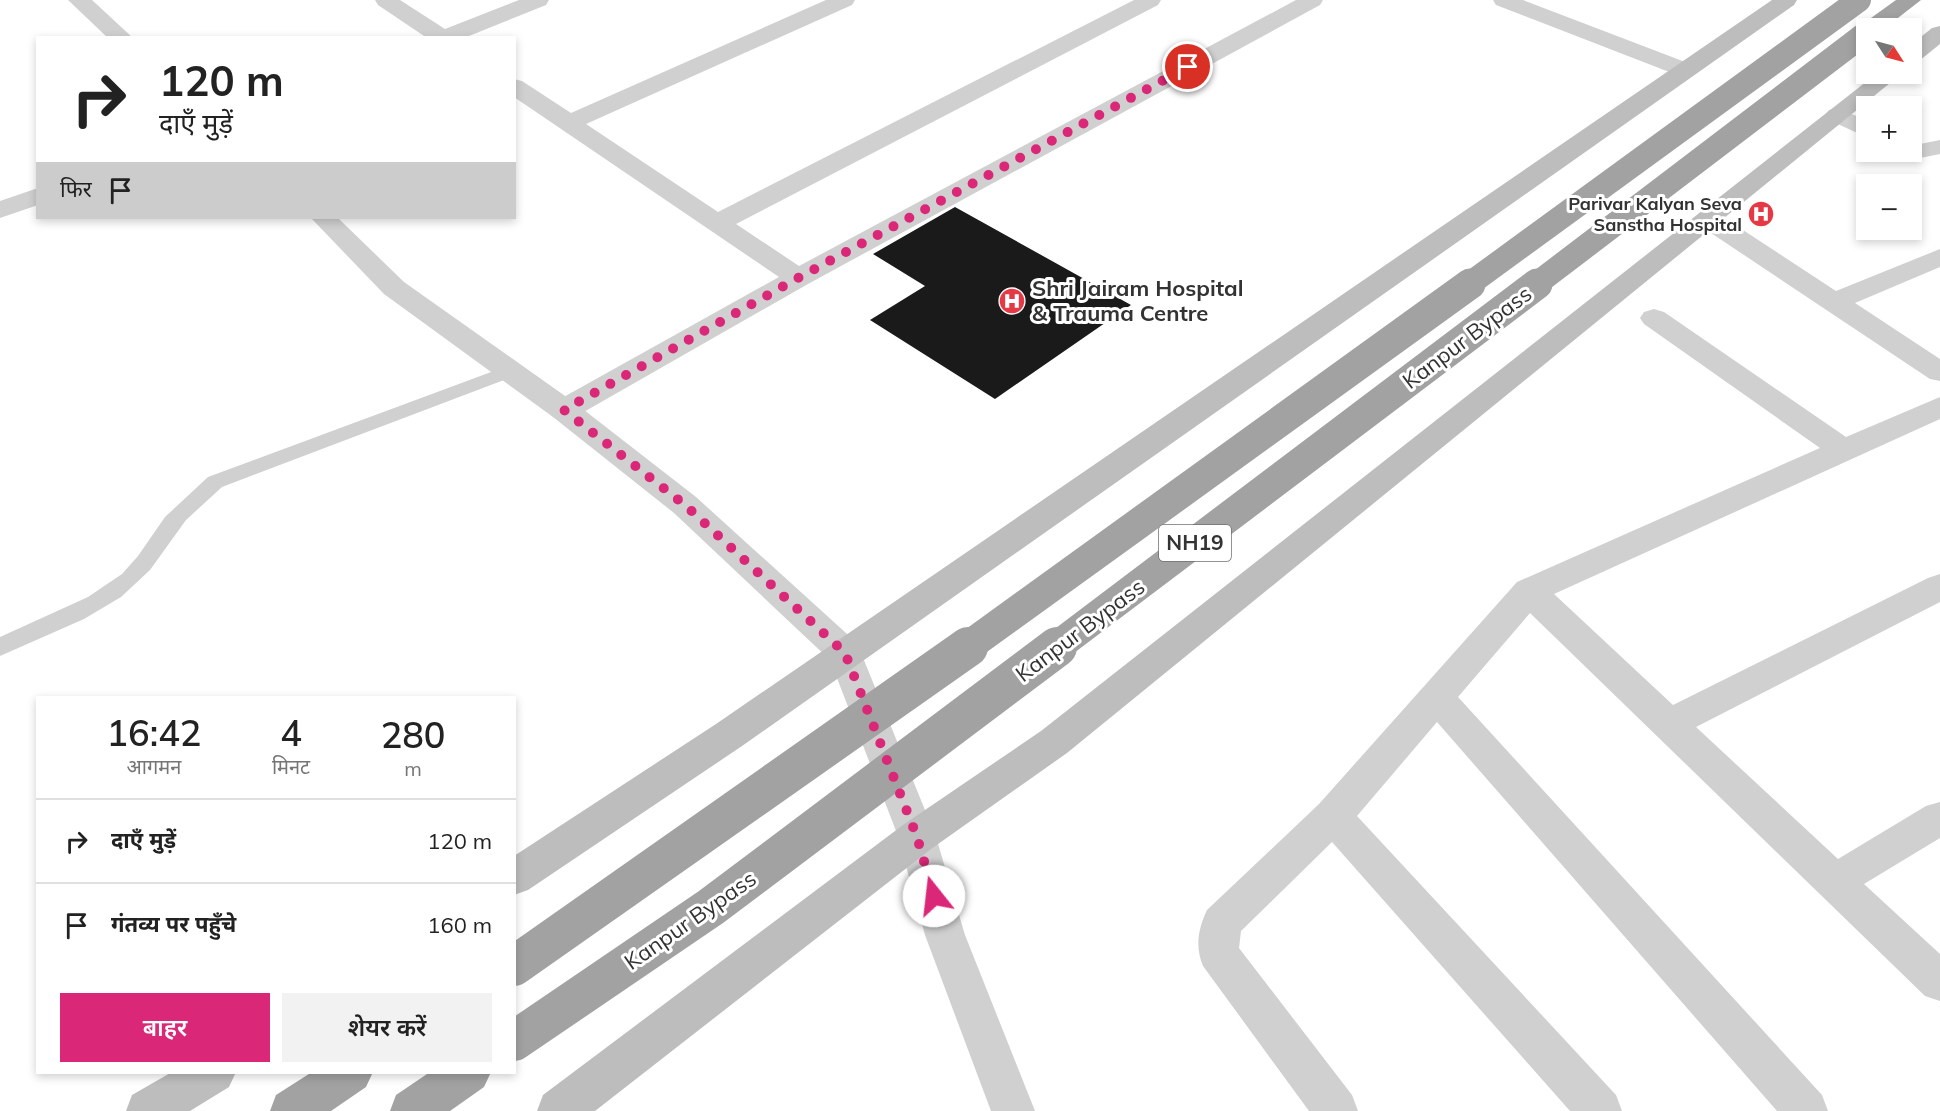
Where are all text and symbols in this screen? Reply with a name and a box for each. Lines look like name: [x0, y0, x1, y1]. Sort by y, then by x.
north arrow: [1856, 18, 1922, 84]
map controls: [1856, 18, 1922, 240]
pin: [1162, 41, 1213, 92]
icon: arrive: [1171, 50, 1204, 83]
text: 120 m: [159, 54, 284, 107]
icon: right: [60, 60, 138, 138]
button: +: [1856, 96, 1922, 162]
text: दाएँ मुड़ें: [159, 106, 233, 140]
icon: arrive: [104, 174, 137, 207]
button: −: [1856, 174, 1922, 240]
text: फिर: [60, 175, 92, 203]
place label: Parivar Kalyan Seva Sanstha Hospital: [1568, 192, 1742, 236]
hospital icon: Parivar Kalyan Seva Sanstha Hospital: [1746, 199, 1776, 229]
place label: Shri Jairam Hospital & Trauma Centre: [1032, 274, 1243, 327]
street label: Kanpur Bypass: [1397, 279, 1537, 395]
hospital icon: Shri Jairam Hospital & Trauma Centre: [997, 286, 1027, 316]
road number: NH19: [1159, 525, 1231, 561]
street label: Kanpur Bypass: [1010, 572, 1150, 688]
text: 16:42: [106, 710, 201, 755]
text: 4: [280, 710, 302, 755]
text: 280: [381, 712, 445, 757]
text: आगमन: [127, 754, 181, 779]
text: मिनट: [272, 754, 310, 779]
text: m: [404, 756, 422, 781]
icon: right: [60, 825, 93, 858]
text: दाएँ मुड़ें: [111, 826, 176, 854]
text: 120 m: [427, 827, 492, 855]
street label: Kanpur Bypass: [619, 864, 761, 976]
position arrow: [902, 864, 966, 928]
icon: arrive: [60, 909, 93, 942]
text: गंतव्य पर पहुँचे: [111, 910, 236, 938]
text: 160 m: [427, 911, 492, 939]
button: बाहर: [60, 993, 270, 1062]
button: शेयर करें: [282, 993, 492, 1062]

